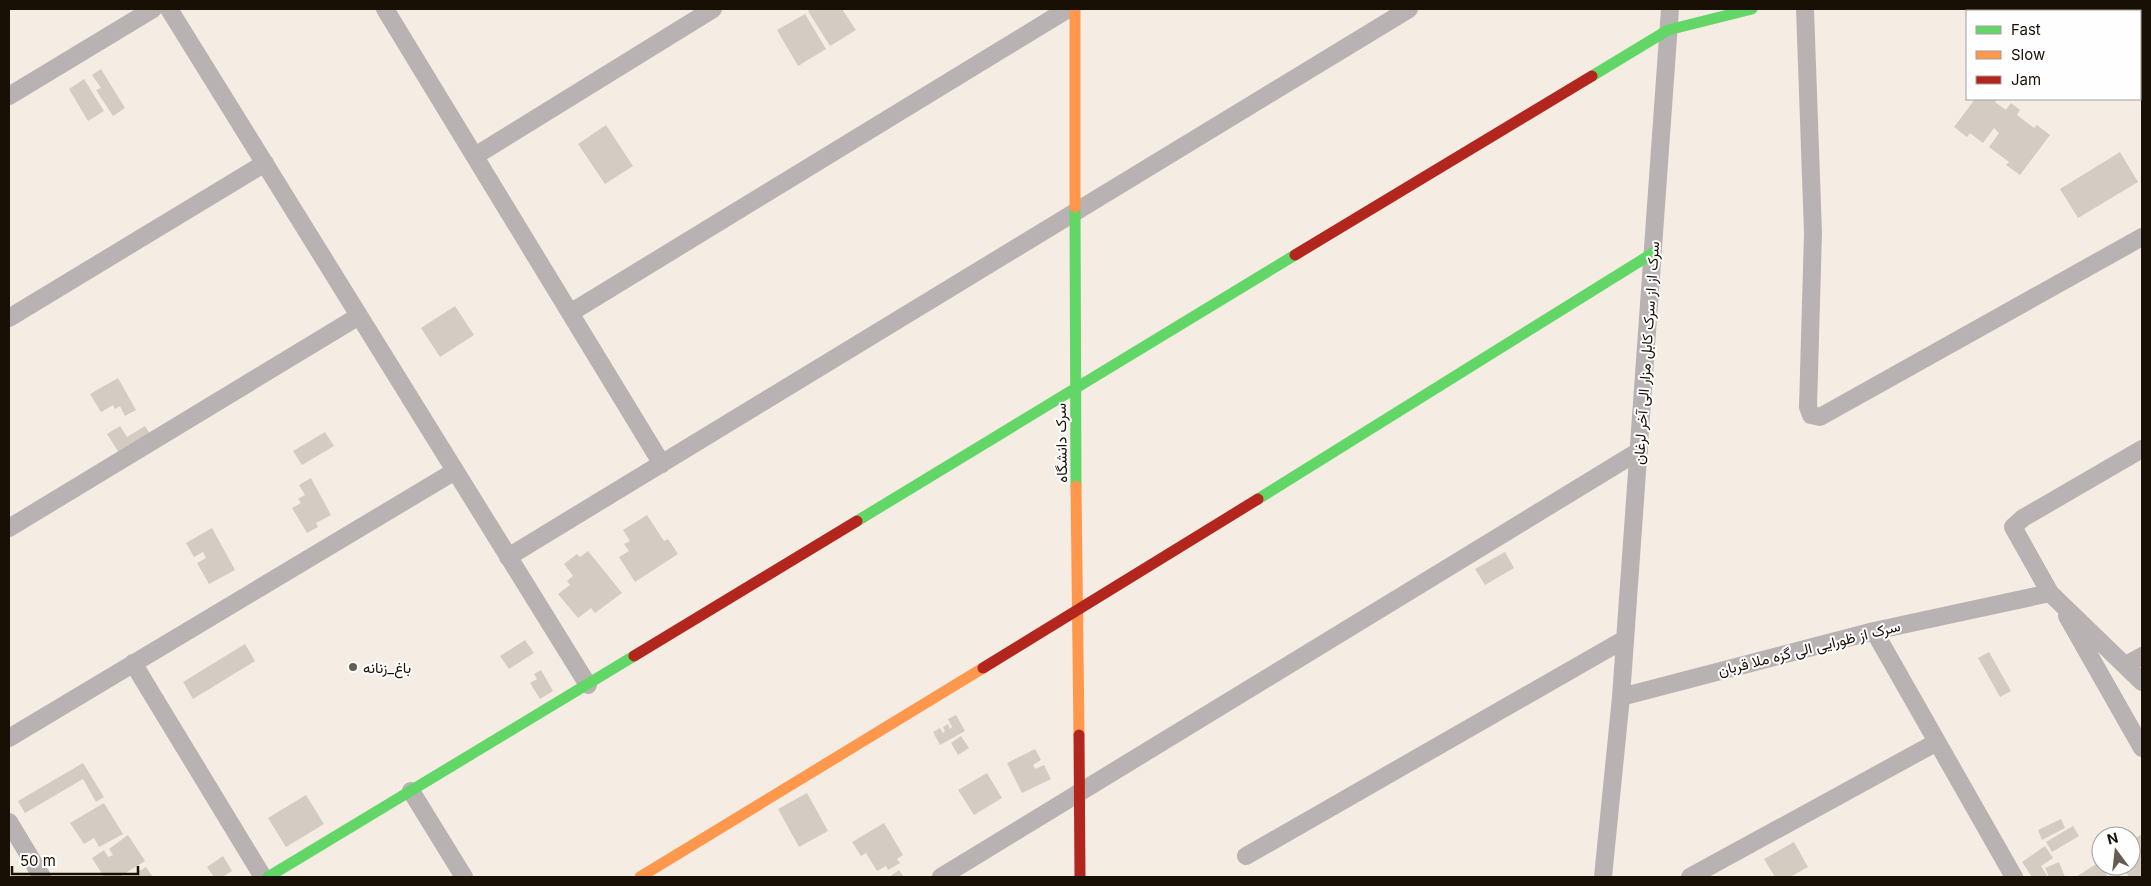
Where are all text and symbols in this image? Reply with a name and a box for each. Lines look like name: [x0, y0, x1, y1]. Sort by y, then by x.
legend: [1966, 10, 2141, 100]
text: Fast: [2011, 20, 2041, 39]
text: Slow: [2011, 45, 2045, 64]
text: Jam: [2011, 70, 2041, 89]
street label: سرک از از سرک کابل مزار الی آخر لرغان: [1629, 241, 1664, 465]
street label: سرک دانشگاه: [1051, 403, 1071, 483]
street label: سرک از ظورایی الی گزه ملا قربان: [1716, 616, 1903, 681]
place label: باغ_زنانه: [363, 658, 411, 679]
marker: باغ_زنانه: [347, 661, 359, 673]
north arrow: [2091, 826, 2141, 876]
text: N: [2105, 828, 2120, 848]
scale bar: [12, 844, 139, 876]
text: 50 m: [20, 851, 56, 870]

